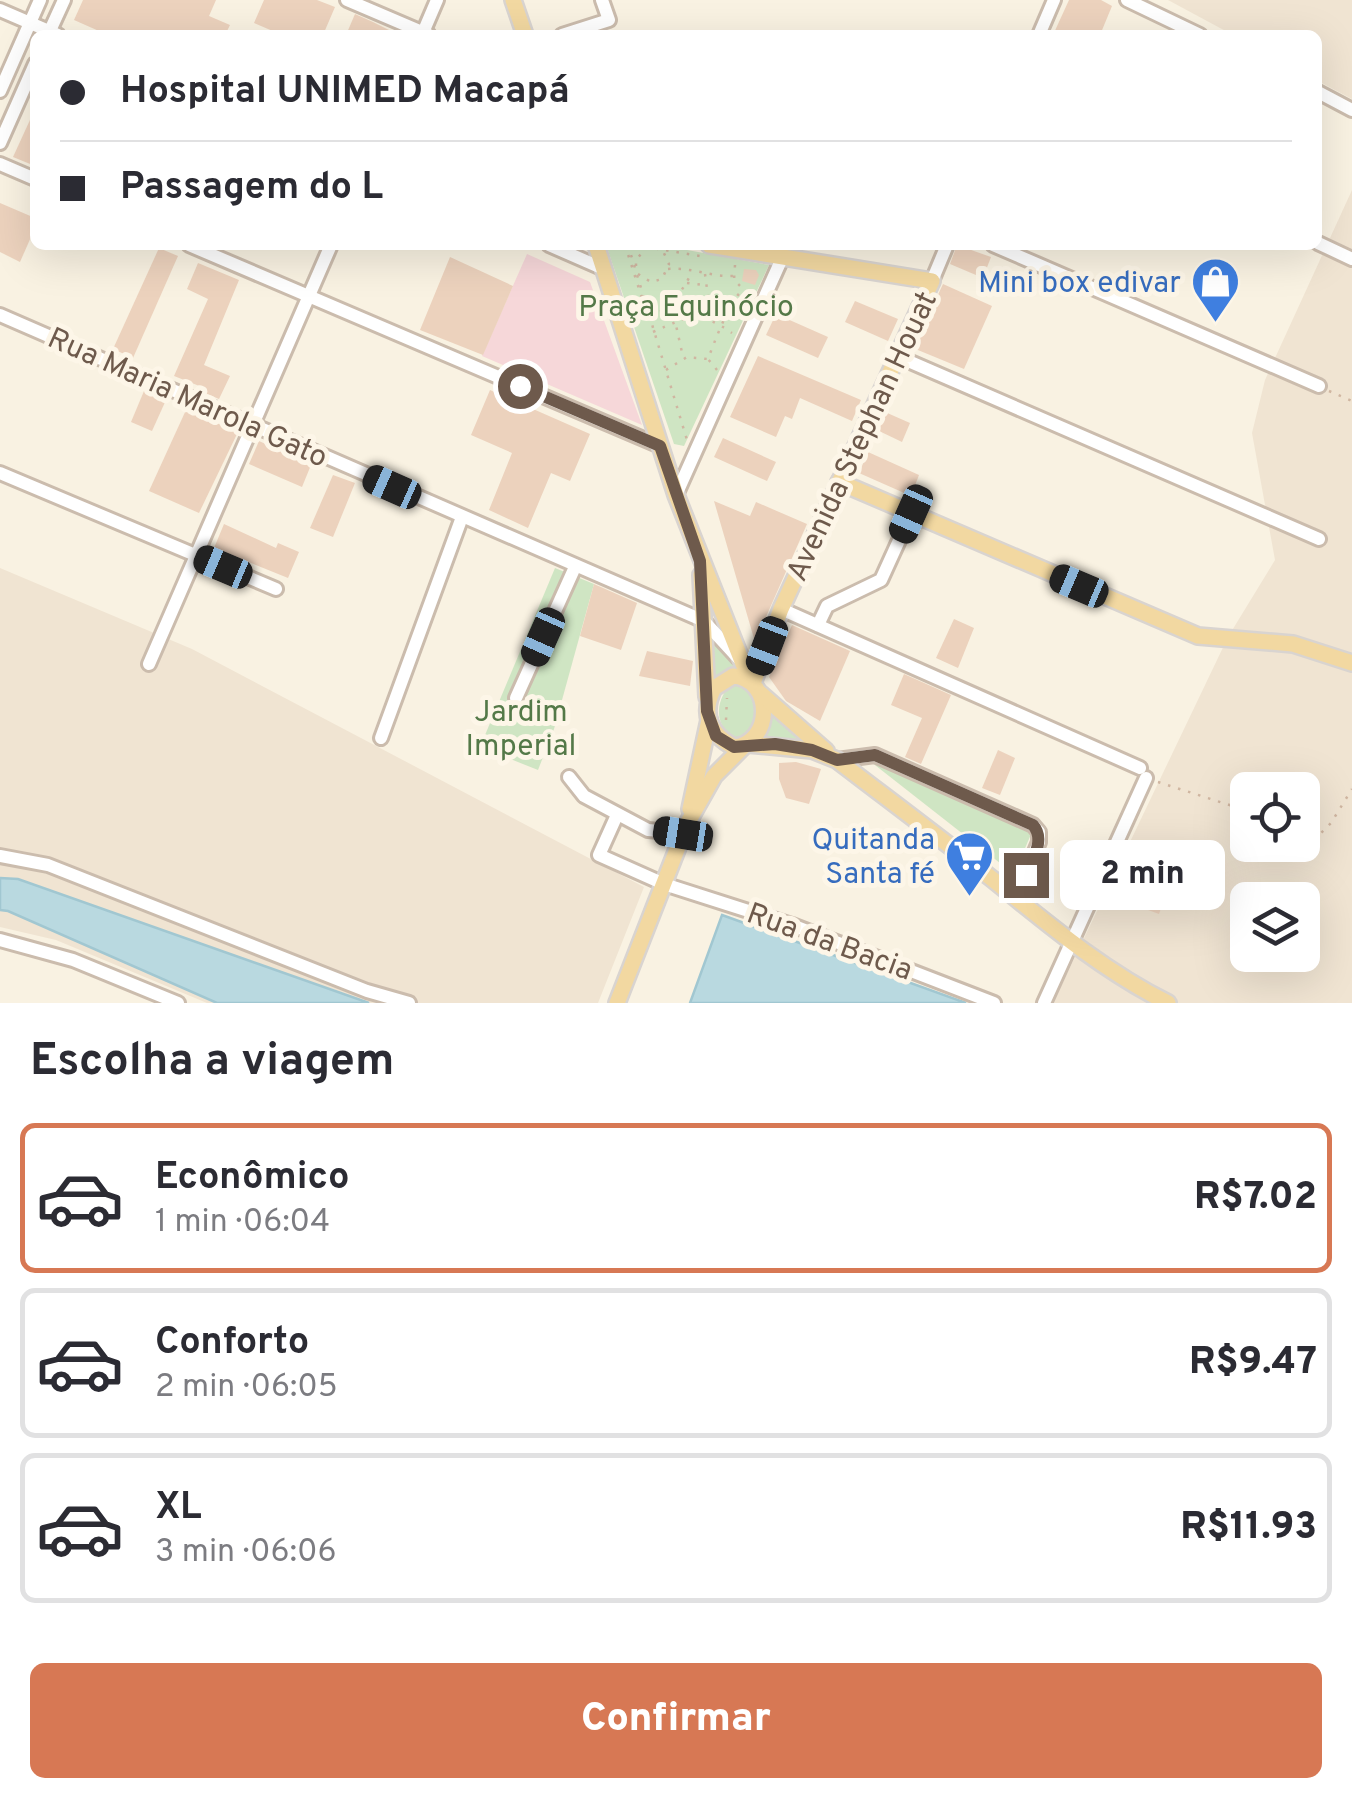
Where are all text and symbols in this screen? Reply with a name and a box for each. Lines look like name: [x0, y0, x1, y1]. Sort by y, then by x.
text: Hospital UNIMED Macapá: [120, 68, 570, 117]
text: Passagem do L: [120, 164, 383, 213]
shop icon: Mini box edivar: [1190, 256, 1242, 324]
place label: Mini box edivar: [978, 266, 1181, 303]
street label: Avenida Stephan Houat: [780, 286, 947, 588]
park label: Praça Equinócio: [578, 290, 794, 327]
street label: Rua Maria Marola Gato: [41, 321, 333, 478]
route start: [498, 364, 543, 409]
car: [358, 461, 426, 513]
car: [885, 480, 937, 548]
car: [190, 541, 256, 593]
car: [1046, 560, 1112, 612]
car: [517, 603, 569, 671]
car: [742, 613, 792, 679]
park label: Jardim Imperial: [466, 695, 576, 766]
map controls: [1230, 772, 1320, 972]
button: locate: [1230, 772, 1320, 862]
car: [651, 814, 715, 854]
place label: Quitanda Santa fé: [811, 823, 935, 894]
supermarket icon: Quitanda Santa fé: [944, 830, 996, 898]
callout: 2 min: [1061, 840, 1226, 910]
route end: [1004, 853, 1049, 898]
text: 2 min: [1100, 855, 1185, 895]
button: layers: [1230, 882, 1320, 972]
street label: Rua da Bacia: [741, 896, 917, 990]
text: Escolha a viagem: [30, 1034, 395, 1091]
icon: car: [35, 1153, 125, 1243]
text: Econômico: [155, 1154, 350, 1203]
text: R$7.02: [1194, 1174, 1317, 1223]
text: 1 min · 06:04: [155, 1203, 330, 1243]
icon: car: [35, 1318, 125, 1408]
text: Conforto: [155, 1319, 309, 1368]
text: R$9.47: [1189, 1339, 1317, 1388]
text: 2 min · 06:05: [155, 1368, 338, 1408]
icon: car: [35, 1483, 125, 1573]
text: XL: [155, 1484, 202, 1533]
text: R$11.93: [1180, 1504, 1317, 1553]
text: 3 min · 06:06: [155, 1533, 337, 1573]
button: Confirmar: [30, 1663, 1322, 1778]

